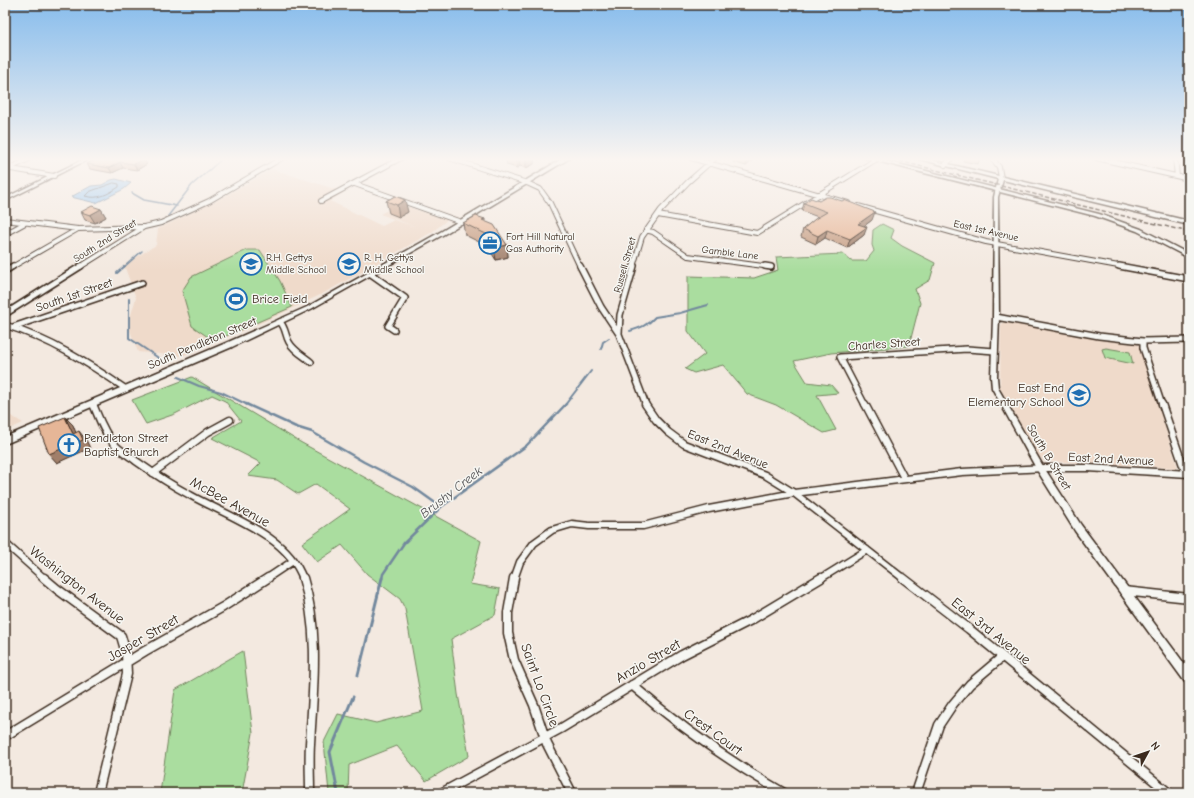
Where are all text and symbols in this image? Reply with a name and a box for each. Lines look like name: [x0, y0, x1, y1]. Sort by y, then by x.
street label: South 2nd Street: [71, 216, 140, 265]
street label: East 1st Avenue: [952, 218, 1020, 244]
office icon: Fort Hill Natural Gas Authority: [477, 230, 503, 256]
place label: Fort Hill Natural Gas Authority: [506, 231, 575, 255]
street label: Russell Street: [611, 235, 639, 294]
street label: Gamble Lane: [701, 244, 759, 262]
school or university icon: R.H. Gettys Middle School: [238, 251, 264, 277]
school or university icon: R. H. Gettys Middle School: [336, 251, 362, 277]
place label: R.H. Gettys Middle School: [266, 252, 326, 276]
place label: R. H. Gettys Middle School: [364, 252, 424, 276]
street label: South 1st Street: [34, 275, 115, 315]
sports icon: Brice Field: [223, 286, 249, 312]
place label: Brice Field: [252, 292, 307, 306]
street label: South Pendleton Street: [145, 313, 259, 372]
street label: Charles Street: [847, 334, 921, 354]
place label: East End Elementary School: [968, 381, 1064, 409]
school or university icon: East End Elementary School: [1066, 382, 1092, 408]
street label: South B Street: [1024, 421, 1074, 493]
street label: East 2nd Avenue: [686, 426, 770, 472]
place label: Pendleton Street Baptist Church: [84, 431, 169, 459]
church icon: Pendleton Street Baptist Church: [56, 432, 82, 458]
street label: East 2nd Avenue: [1068, 450, 1154, 468]
water label: Brushy Creek: [417, 463, 486, 521]
street label: McBee Avenue: [187, 473, 273, 531]
street label: Washington Avenue: [26, 543, 128, 627]
street label: East 3rd Avenue: [948, 594, 1034, 668]
street label: Jasper Street: [104, 610, 182, 665]
street label: Anzio Street: [612, 635, 684, 686]
street label: Saint Lo Circle: [517, 641, 563, 729]
street label: Crest Court: [680, 705, 746, 759]
north arrow: [1128, 732, 1168, 772]
text: N: [1148, 739, 1163, 753]

